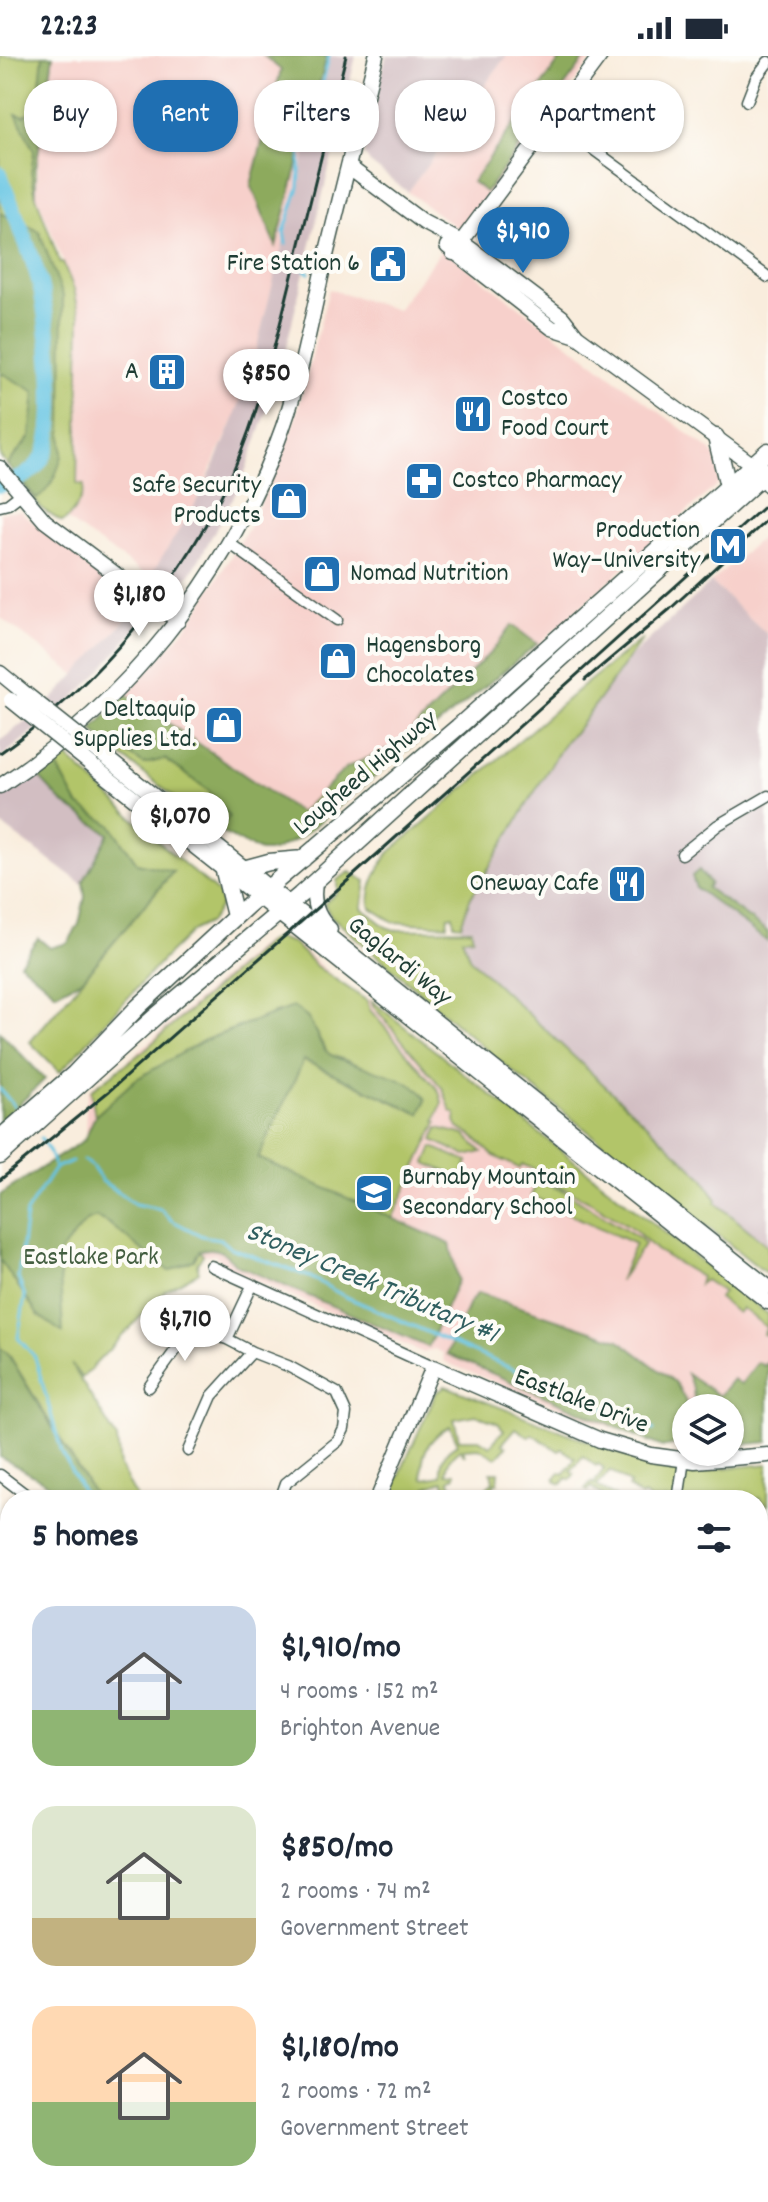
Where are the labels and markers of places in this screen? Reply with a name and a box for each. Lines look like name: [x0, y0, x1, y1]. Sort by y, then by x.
pin: $1,910: [458, 207, 588, 275]
public building icon: Fire Station 6: [367, 243, 409, 285]
place label: Fire Station 6: [227, 246, 360, 283]
pin: $850: [219, 349, 313, 417]
building icon: A: [146, 351, 188, 393]
place label: A: [125, 354, 139, 391]
place label: Costco Food Court: [501, 381, 609, 448]
restaurant icon: Costco Food Court: [452, 393, 494, 435]
pharmacy icon: Costco Pharmacy: [403, 460, 445, 502]
place label: Costco Pharmacy: [452, 463, 622, 500]
place label: Safe Security Products: [132, 468, 261, 535]
shop icon: Safe Security Products: [268, 480, 310, 522]
place label: Production Way–University: [552, 513, 700, 580]
metro station icon: Production Way–University: [707, 525, 749, 567]
shop icon: Nomad Nutrition: [301, 553, 343, 595]
place label: Nomad Nutrition: [350, 556, 509, 593]
pin: $1,180: [74, 570, 204, 638]
place label: Hagensborg Chocolates: [366, 628, 481, 695]
shop icon: Hagensborg Chocolates: [317, 640, 359, 682]
place label: Deltaquip Supplies Ltd.: [73, 692, 196, 759]
shop icon: Deltaquip Supplies Ltd.: [203, 704, 245, 746]
pin: $1,070: [115, 792, 245, 860]
restaurant icon: Oneway Cafe: [606, 863, 648, 905]
place label: Oneway Cafe: [470, 866, 599, 903]
place label: Burnaby Mountain Secondary School: [402, 1160, 576, 1227]
school or university icon: Burnaby Mountain Secondary School: [353, 1172, 395, 1214]
pin: $1,710: [120, 1295, 250, 1363]

